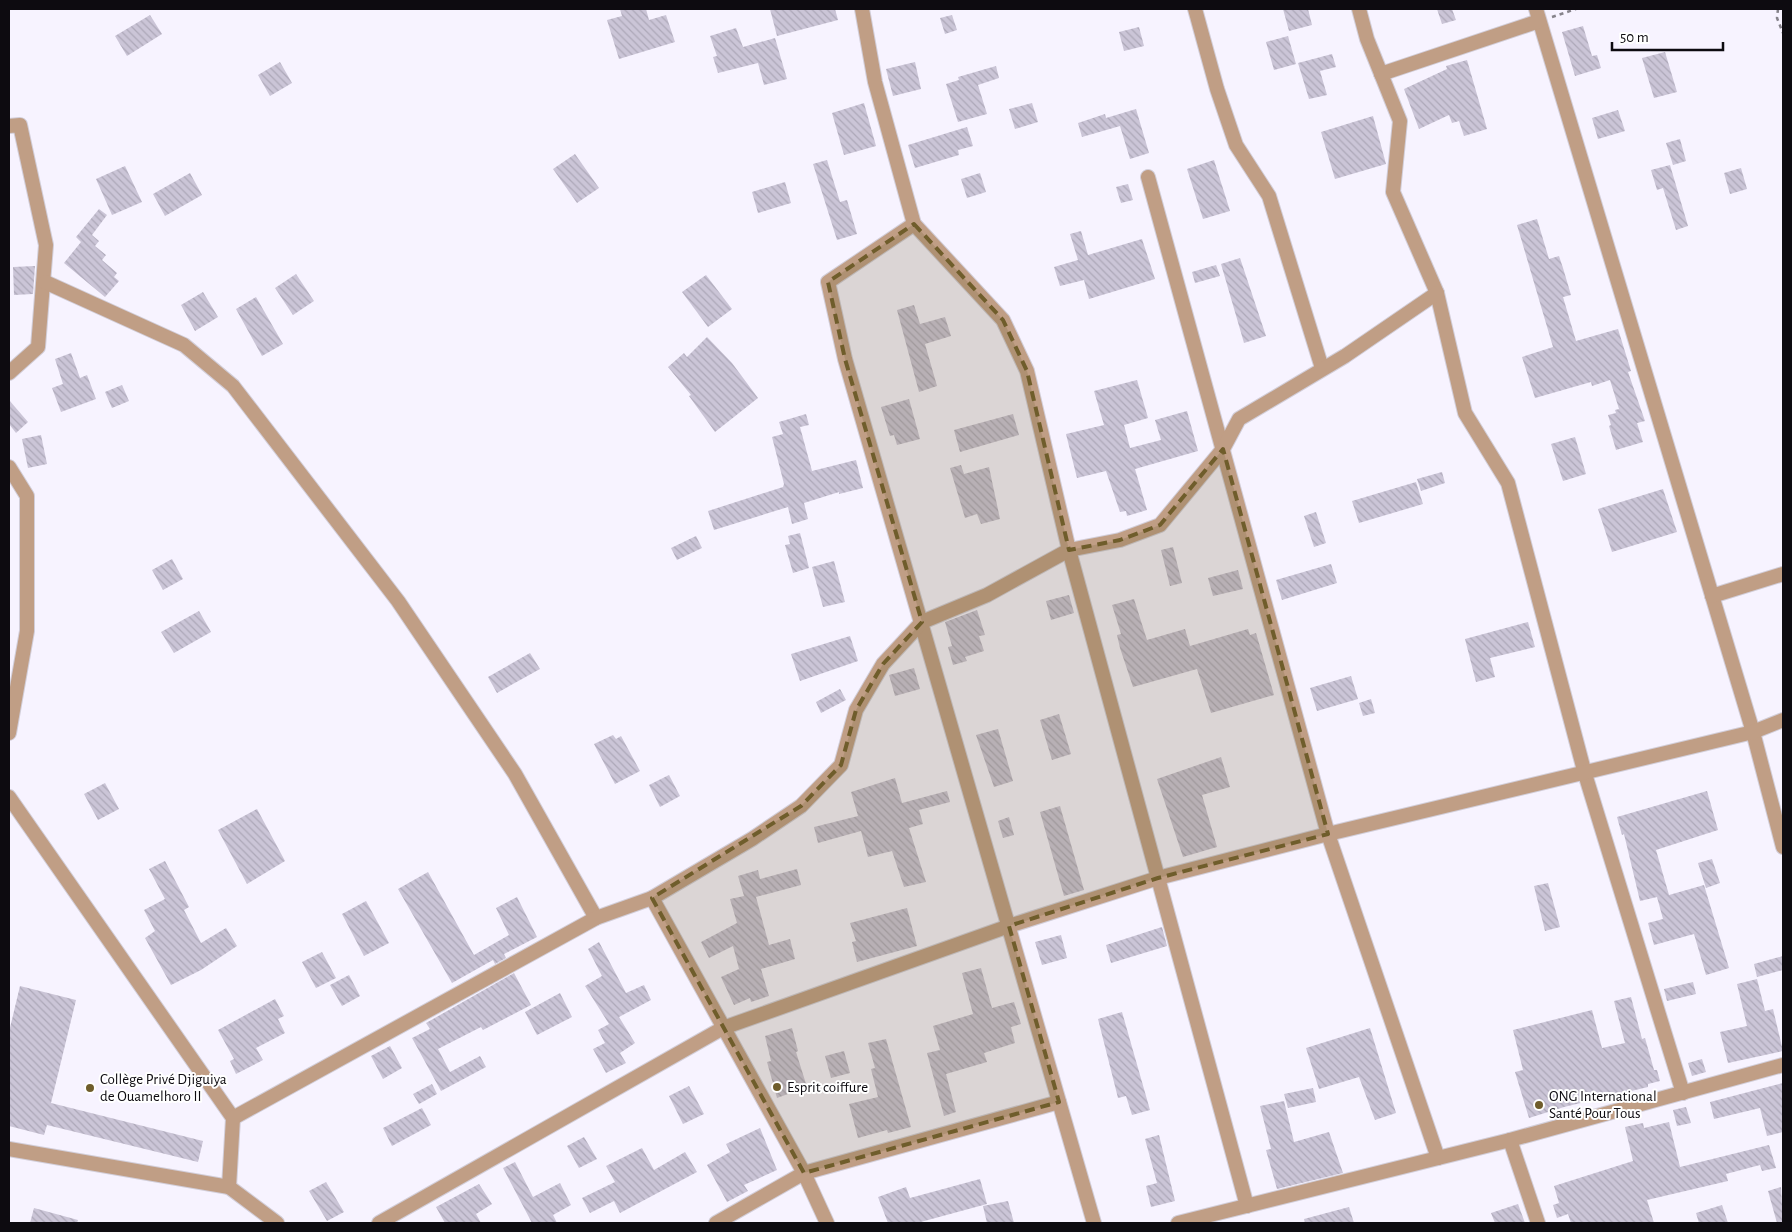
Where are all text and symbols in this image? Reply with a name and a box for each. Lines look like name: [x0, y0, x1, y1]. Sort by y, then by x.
scale bar: [1612, 20, 1723, 52]
text: 50 m: [1620, 30, 1649, 45]
place label: Collège Privé Djiguiya de Ouamelhoro II: [100, 1072, 227, 1104]
place label: Esprit coiffure: [787, 1080, 868, 1095]
marker: Esprit coiffure: [771, 1081, 783, 1093]
marker: Collège Privé Djiguiya de Ouamelhoro II: [84, 1082, 96, 1094]
place label: ONG International Santé Pour Tous: [1549, 1089, 1657, 1121]
marker: ONG International Santé Pour Tous: [1533, 1099, 1545, 1111]

